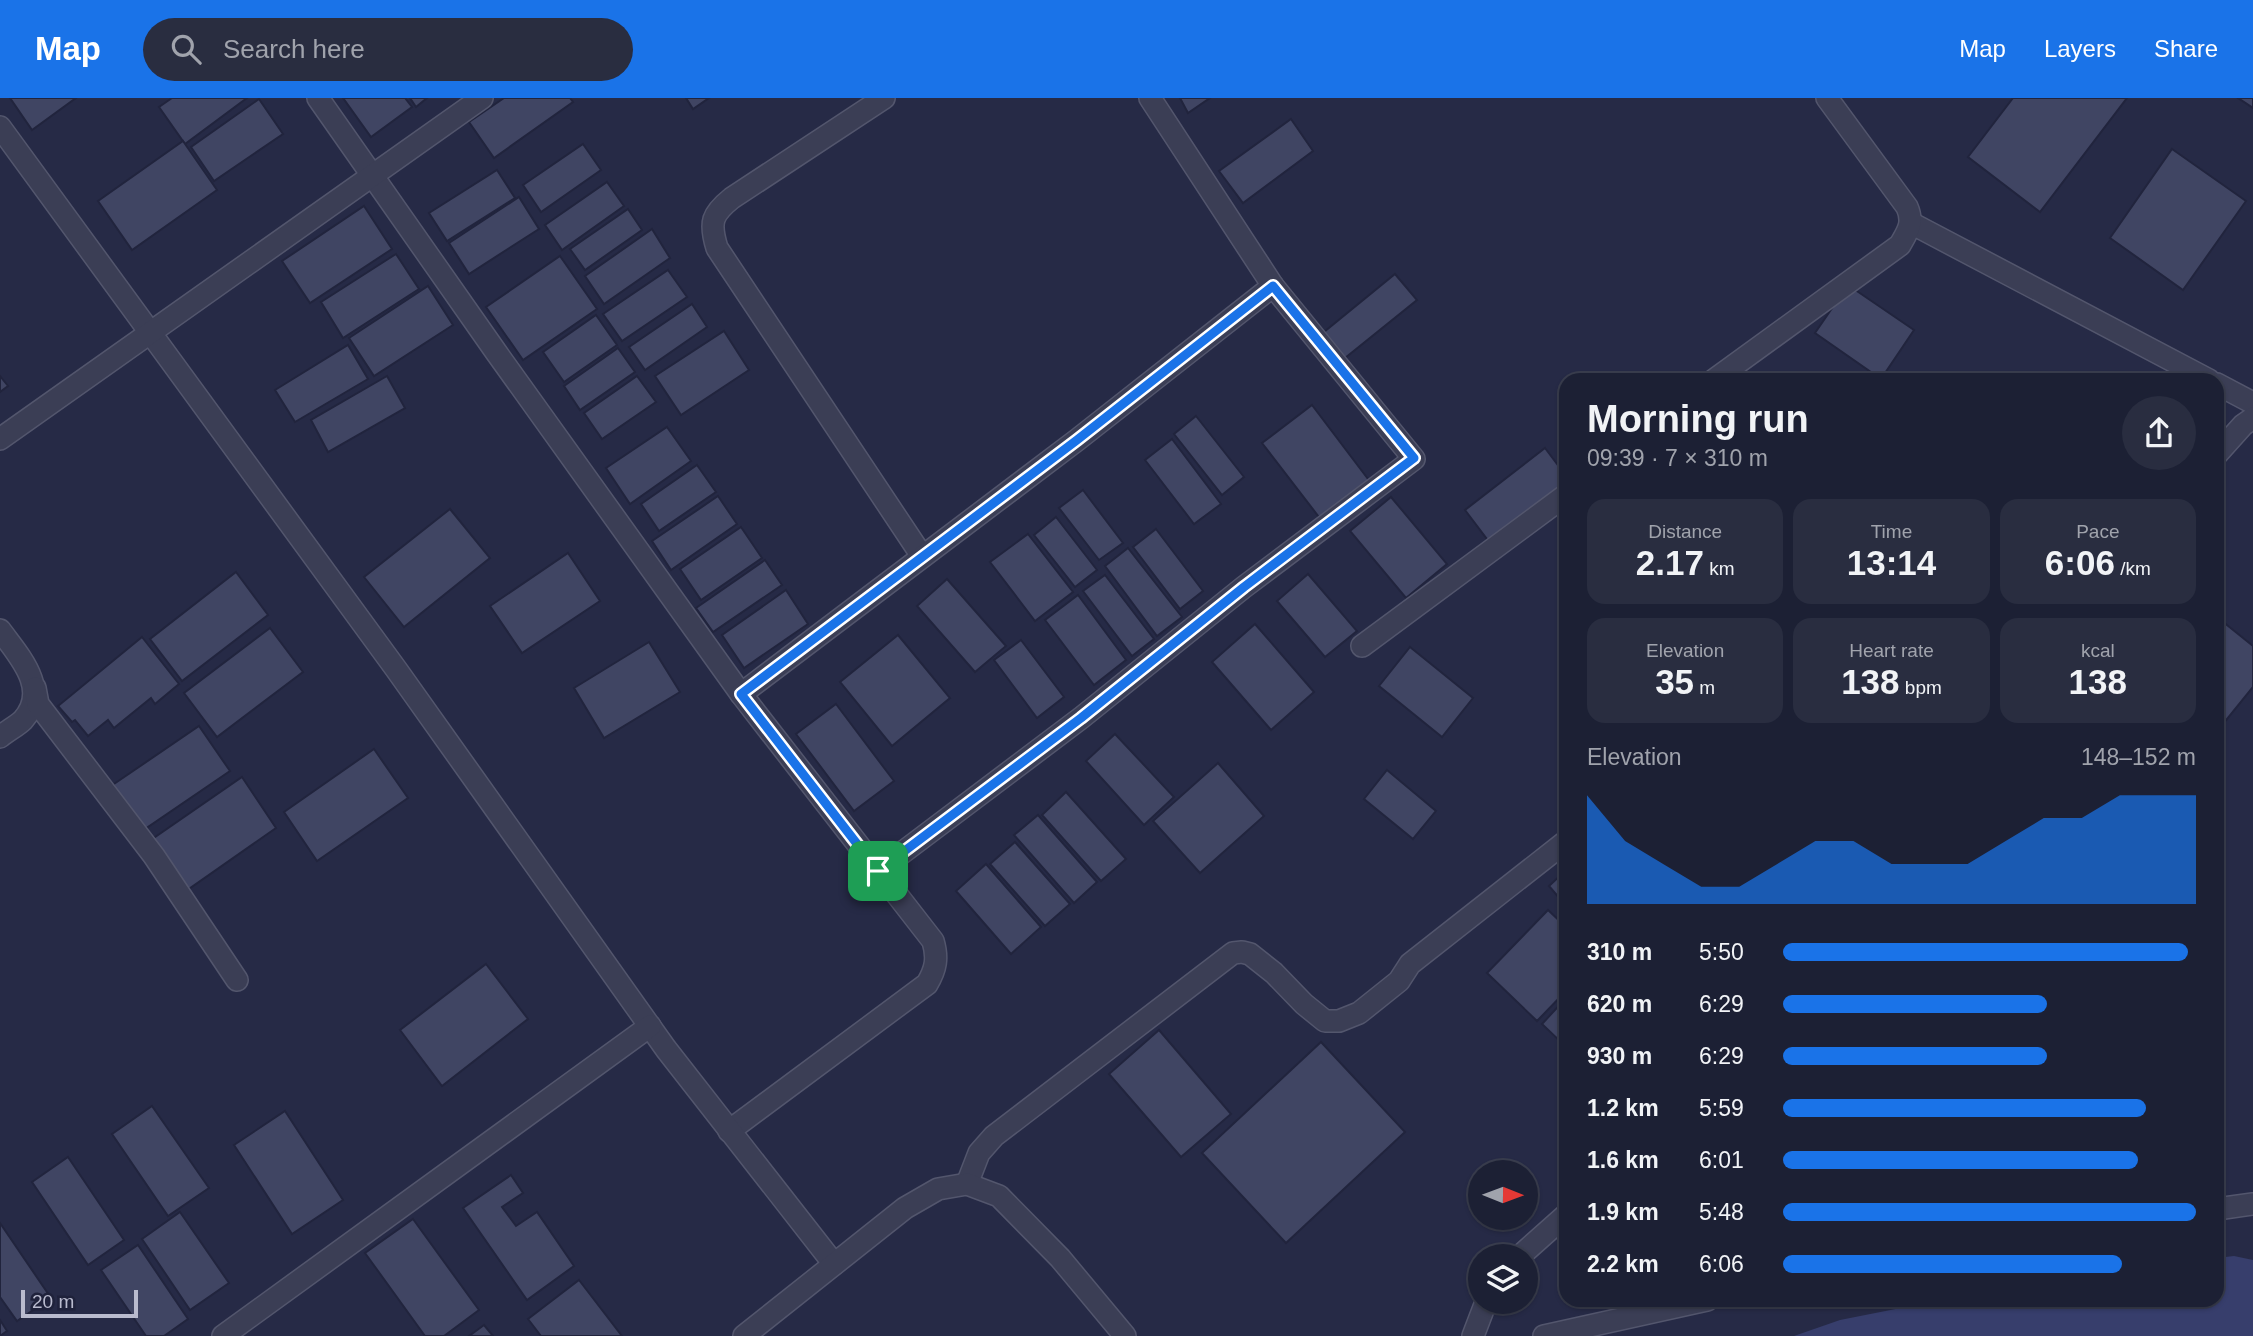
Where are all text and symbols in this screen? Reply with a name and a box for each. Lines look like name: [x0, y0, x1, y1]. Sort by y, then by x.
search box: [143, 18, 633, 81]
text: Map: [35, 30, 101, 67]
icon: search: [167, 30, 205, 68]
text: Search here: [223, 34, 365, 64]
text: Map: [1959, 35, 2006, 62]
text: Layers: [2044, 35, 2116, 62]
text: Share: [2154, 35, 2218, 62]
button: share: [2122, 396, 2196, 470]
text: Morning run: [1587, 398, 1809, 440]
text: 09:39 · 7 × 310 m: [1587, 445, 1768, 471]
text: Distance: [1648, 521, 1722, 542]
text: Time: [1871, 521, 1912, 542]
text: Pace: [2076, 521, 2119, 542]
text: 2.17: [1636, 543, 1704, 582]
text: 13:14: [1847, 543, 1936, 582]
text: 6:06: [2045, 543, 2115, 582]
text: km: [1704, 558, 1735, 579]
text: /km: [2115, 558, 2151, 579]
text: Elevation: [1646, 640, 1724, 661]
text: Heart rate: [1849, 640, 1934, 661]
text: kcal: [2081, 640, 2115, 661]
text: 35: [1655, 662, 1694, 701]
text: 138: [1841, 662, 1900, 701]
text: 138: [2069, 662, 2127, 701]
text: m: [1694, 677, 1715, 698]
text: bpm: [1900, 677, 1942, 698]
text: Elevation: [1587, 744, 1682, 770]
text: 148–152 m: [2081, 744, 2196, 770]
pin: [848, 841, 908, 901]
icon: arrive: [859, 852, 897, 890]
text: 310 m: [1587, 939, 1652, 965]
text: 5:50: [1699, 939, 1744, 965]
text: 620 m: [1587, 991, 1652, 1017]
text: 6:29: [1699, 991, 1744, 1017]
text: 930 m: [1587, 1043, 1652, 1069]
text: 6:29: [1699, 1043, 1744, 1069]
text: 1.2 km: [1587, 1095, 1659, 1121]
text: 5:59: [1699, 1095, 1744, 1121]
text: 1.6 km: [1587, 1147, 1659, 1173]
text: 6:01: [1699, 1147, 1744, 1173]
north arrow: [1468, 1160, 1538, 1230]
map controls: [1468, 1160, 1538, 1314]
text: 1.9 km: [1587, 1199, 1659, 1225]
text: 5:48: [1699, 1199, 1744, 1225]
button: layers: [1468, 1244, 1538, 1314]
text: 2.2 km: [1587, 1251, 1659, 1277]
text: 6:06: [1699, 1251, 1744, 1277]
scale bar: [21, 1287, 138, 1319]
text: 20 m: [32, 1291, 74, 1312]

